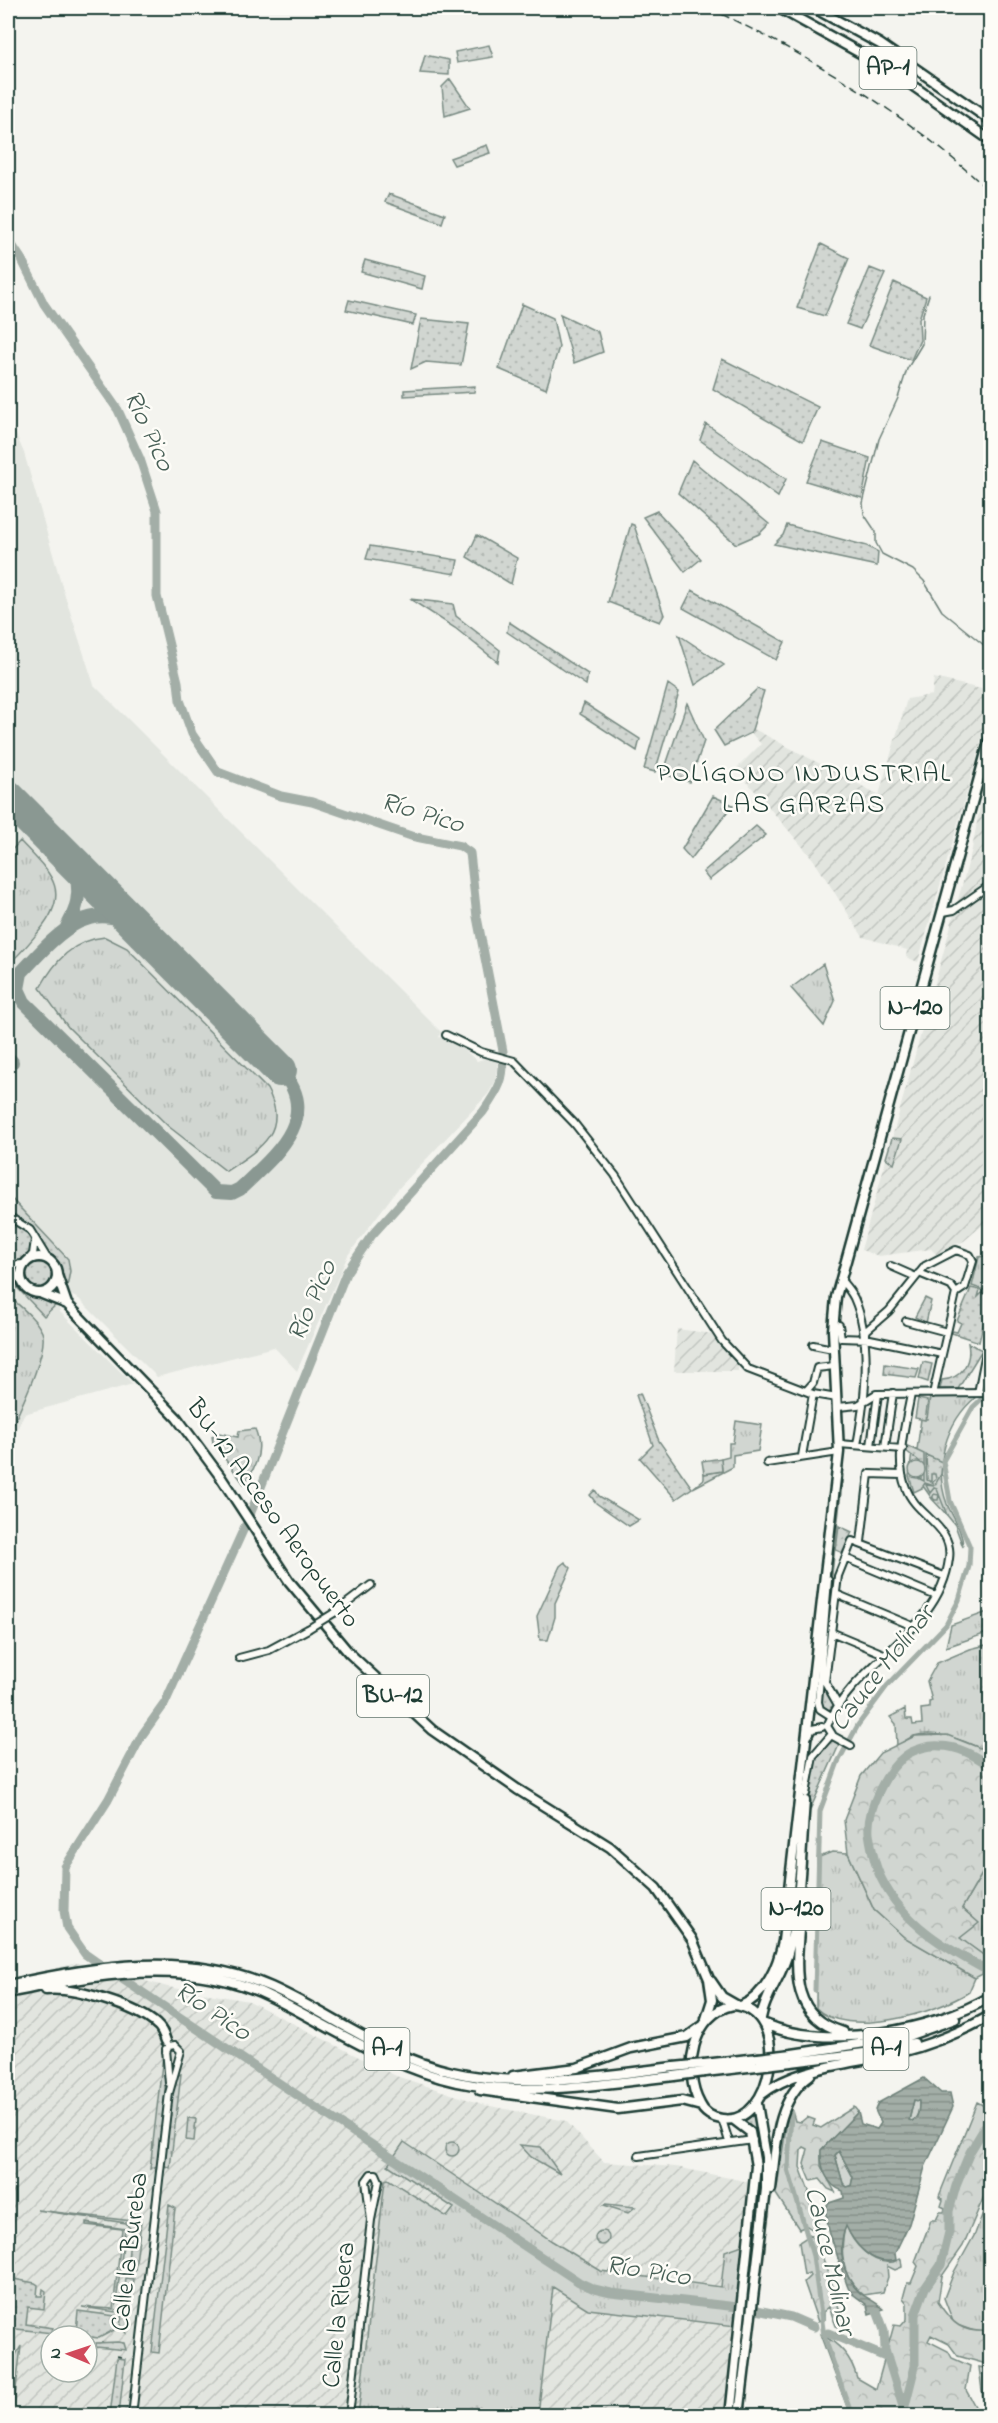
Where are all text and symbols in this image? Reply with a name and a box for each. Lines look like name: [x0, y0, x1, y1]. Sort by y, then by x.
road number: AP-1: [860, 47, 916, 89]
water label: Río Pico: [112, 384, 184, 479]
district label: POLÍGONO INDUSTRIAL LAS GARZAS: [656, 755, 952, 825]
water label: Río Pico: [375, 783, 469, 845]
road number: N-120: [880, 987, 950, 1029]
water label: Río Pico: [278, 1253, 349, 1348]
street label: BU-12 Acceso Aeropuerto: [175, 1391, 368, 1637]
water label: Cauce Molinar: [821, 1595, 947, 1740]
road number: BU-12: [357, 1675, 429, 1717]
road number: N-120: [762, 1888, 830, 1930]
water label: Río Pico: [166, 1972, 259, 2053]
road number: A-1: [364, 2028, 410, 2070]
road number: A-1: [864, 2028, 908, 2070]
street label: Calle la Bureba: [102, 2170, 160, 2334]
water label: Cauce Molinar: [793, 2183, 866, 2342]
street label: Calle la Ribera: [313, 2240, 367, 2390]
water label: Río Pico: [603, 2246, 694, 2298]
north arrow: [39, 2324, 99, 2384]
text: N: [44, 2348, 68, 2359]

